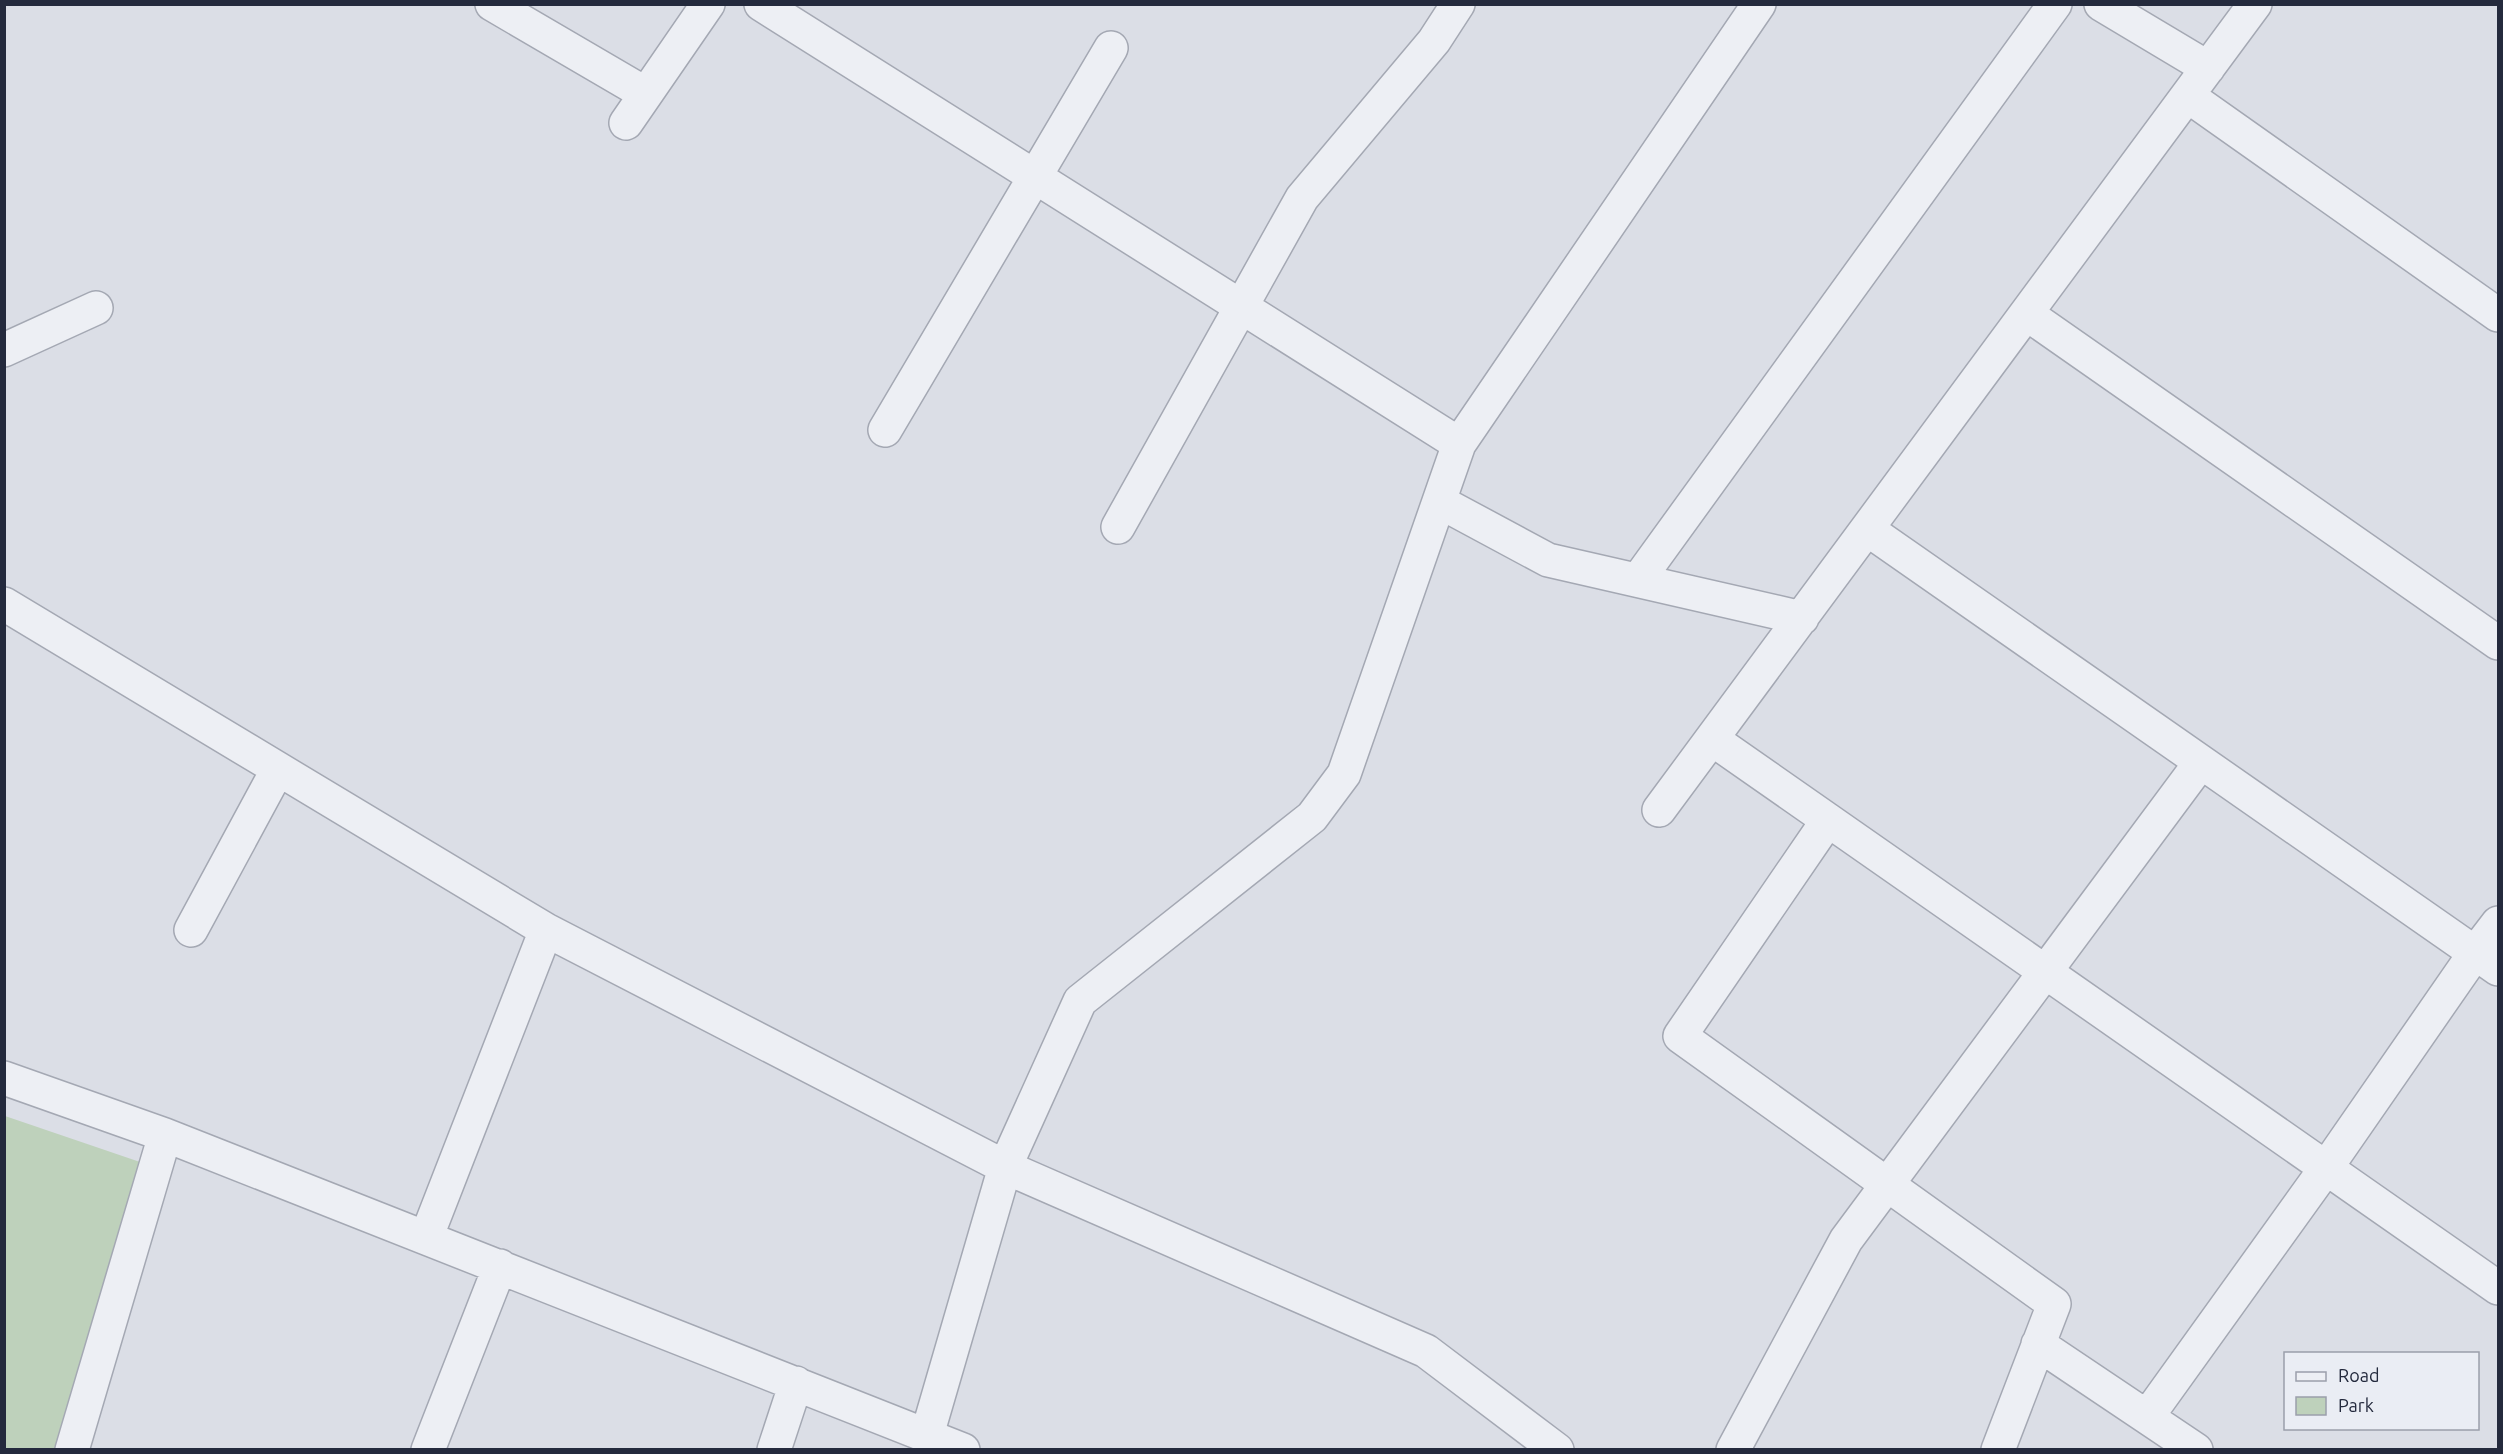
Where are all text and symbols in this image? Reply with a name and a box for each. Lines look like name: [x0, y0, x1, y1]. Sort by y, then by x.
legend: [2284, 1352, 2479, 1430]
text: Road: [2338, 1365, 2380, 1385]
text: Park: [2338, 1395, 2374, 1415]

